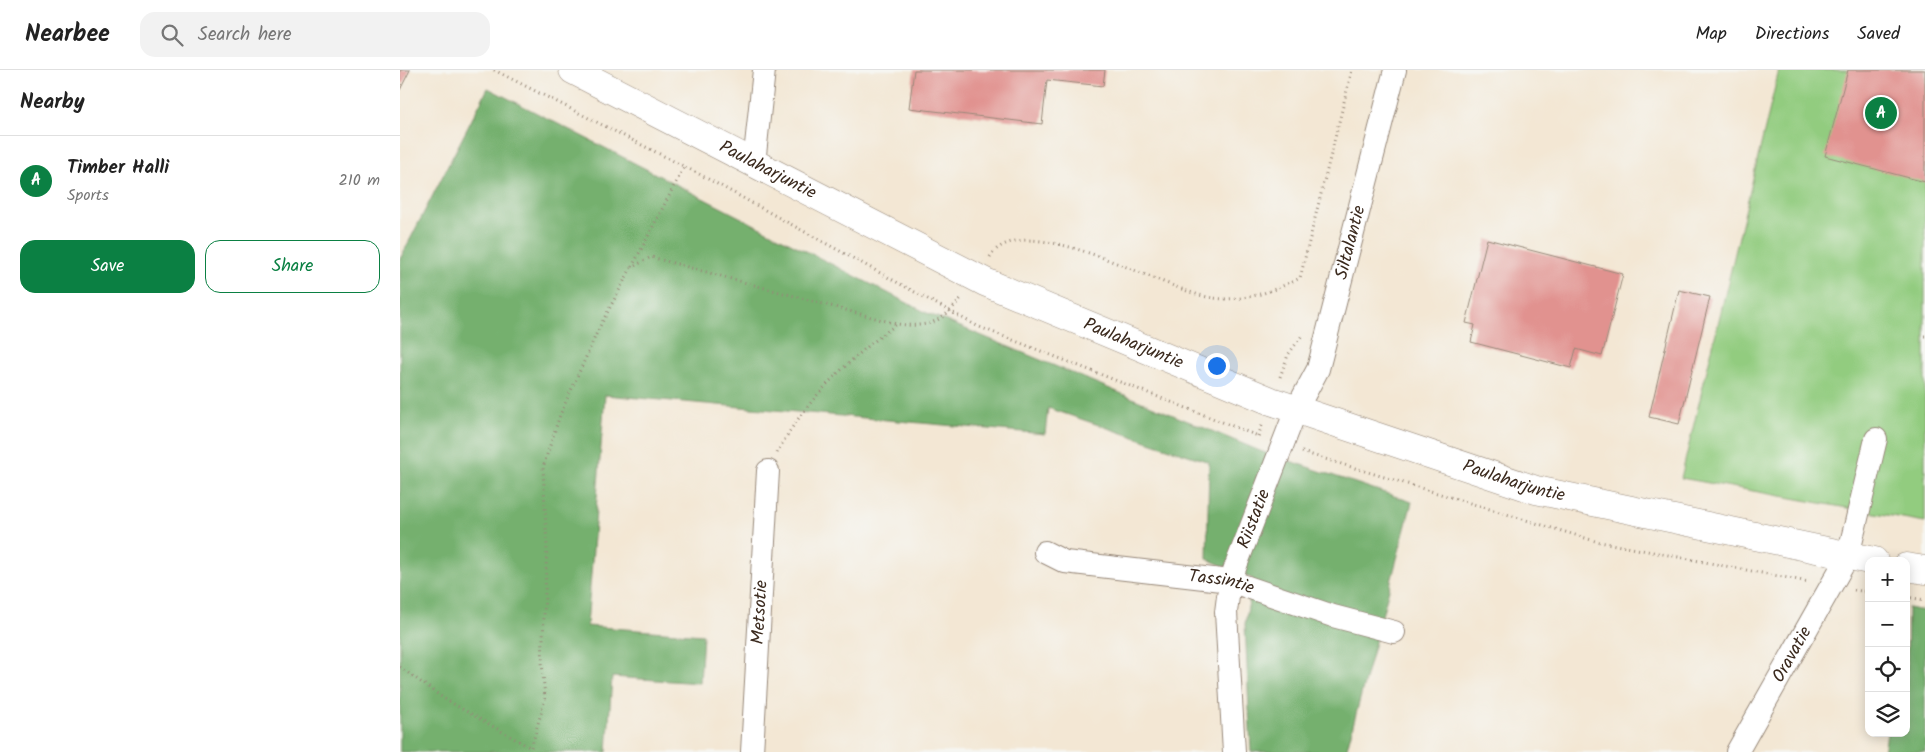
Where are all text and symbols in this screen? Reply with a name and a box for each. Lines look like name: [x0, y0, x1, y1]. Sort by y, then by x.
search box: [140, 12, 490, 57]
text: Nearbee: [25, 15, 110, 54]
text: Search here: [198, 20, 292, 50]
text: Map: [1695, 20, 1727, 49]
text: Directions: [1755, 20, 1829, 49]
text: Saved: [1857, 20, 1900, 49]
icon: search: [158, 21, 186, 49]
text: Nearby: [20, 86, 85, 119]
pin: A: [1865, 94, 1897, 132]
street label: Paulaharjuntie: [714, 133, 822, 207]
text: Timber Halli: [67, 153, 169, 183]
text: A: [31, 168, 41, 193]
text: 210 m: [339, 168, 380, 193]
text: Sports: [67, 183, 109, 208]
street label: Siltalantie: [1327, 202, 1374, 283]
button: Save: [20, 240, 195, 293]
button: Share: [205, 240, 380, 293]
street label: Paulaharjuntie: [1079, 310, 1188, 377]
your location: [1204, 353, 1230, 379]
street label: Paulaharjuntie: [1459, 452, 1568, 510]
street label: Riistatie: [1229, 485, 1279, 553]
map controls: [1865, 557, 1910, 737]
button: +: [1865, 557, 1910, 602]
street label: Tassintie: [1187, 562, 1258, 603]
street label: Metsotie: [744, 579, 776, 645]
button: −: [1865, 602, 1910, 647]
street label: Oravatie: [1765, 621, 1820, 688]
button: locate: [1865, 647, 1910, 692]
button: layers: [1865, 692, 1910, 737]

